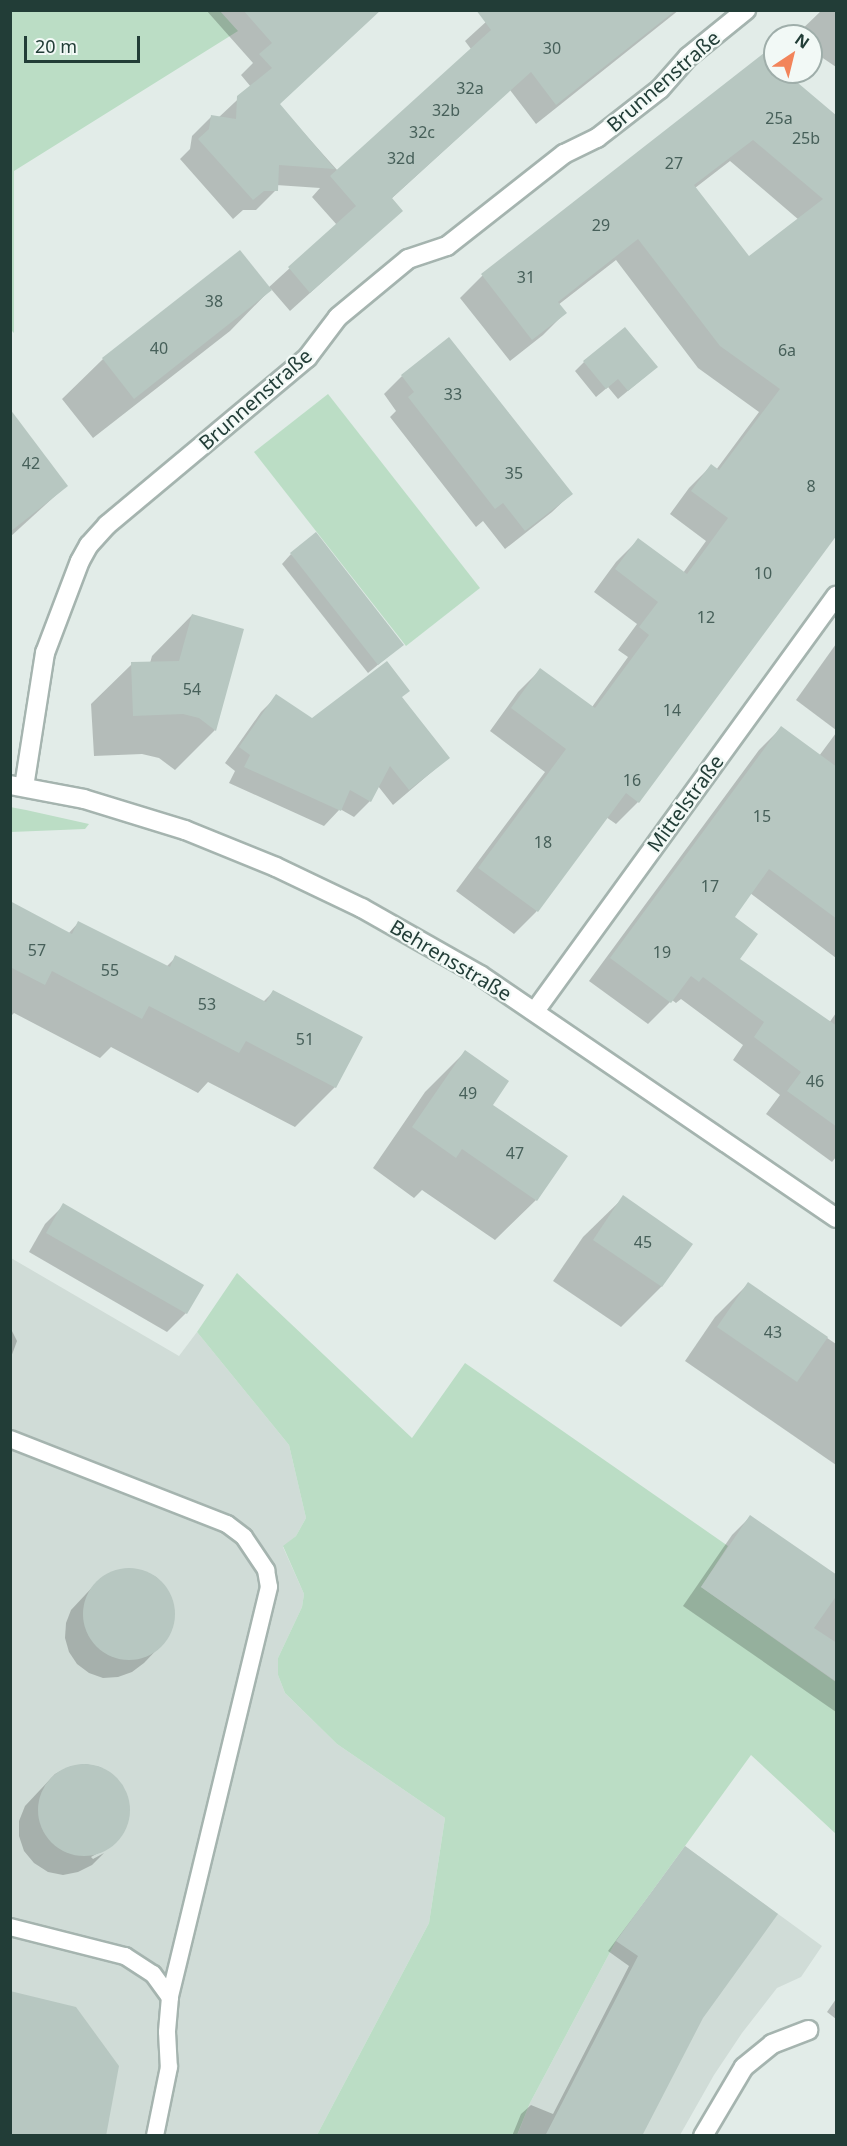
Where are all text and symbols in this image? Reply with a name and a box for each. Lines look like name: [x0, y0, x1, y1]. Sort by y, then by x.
scale bar: [27, 24, 142, 62]
north arrow: [763, 24, 823, 84]
street label: Brunnenstraße: [602, 25, 724, 137]
text: N: [791, 28, 814, 54]
text: 20 m: [35, 34, 77, 58]
house number: 30: [543, 38, 561, 58]
house number: 32a: [456, 78, 484, 98]
house number: 32b: [432, 100, 460, 120]
house number: 25a: [765, 108, 793, 128]
house number: 32c: [409, 122, 435, 142]
house number: 25b: [792, 128, 820, 148]
house number: 32d: [387, 148, 415, 168]
house number: 27: [665, 153, 683, 173]
house number: 29: [592, 215, 610, 235]
house number: 31: [517, 267, 535, 287]
house number: 38: [205, 291, 223, 311]
house number: 40: [150, 338, 168, 358]
house number: 6a: [778, 340, 796, 360]
street label: Brunnenstraße: [194, 343, 316, 455]
house number: 33: [444, 384, 462, 404]
house number: 42: [22, 453, 40, 473]
house number: 35: [505, 463, 523, 483]
house number: 8: [806, 476, 816, 496]
house number: 10: [754, 563, 772, 583]
house number: 12: [697, 607, 715, 627]
house number: 54: [183, 679, 201, 699]
house number: 14: [663, 700, 681, 720]
street label: Mittelstraße: [642, 750, 728, 856]
house number: 16: [623, 770, 641, 790]
house number: 15: [753, 806, 771, 826]
house number: 18: [534, 832, 552, 852]
house number: 17: [701, 876, 719, 896]
street label: Behrensstraße: [386, 914, 516, 1006]
house number: 57: [28, 940, 46, 960]
house number: 19: [653, 942, 671, 962]
house number: 55: [101, 960, 119, 980]
house number: 53: [198, 994, 216, 1014]
house number: 51: [296, 1029, 314, 1049]
house number: 46: [806, 1071, 824, 1091]
house number: 49: [459, 1083, 477, 1103]
house number: 47: [506, 1143, 524, 1163]
house number: 45: [634, 1232, 652, 1252]
house number: 43: [764, 1322, 782, 1342]

